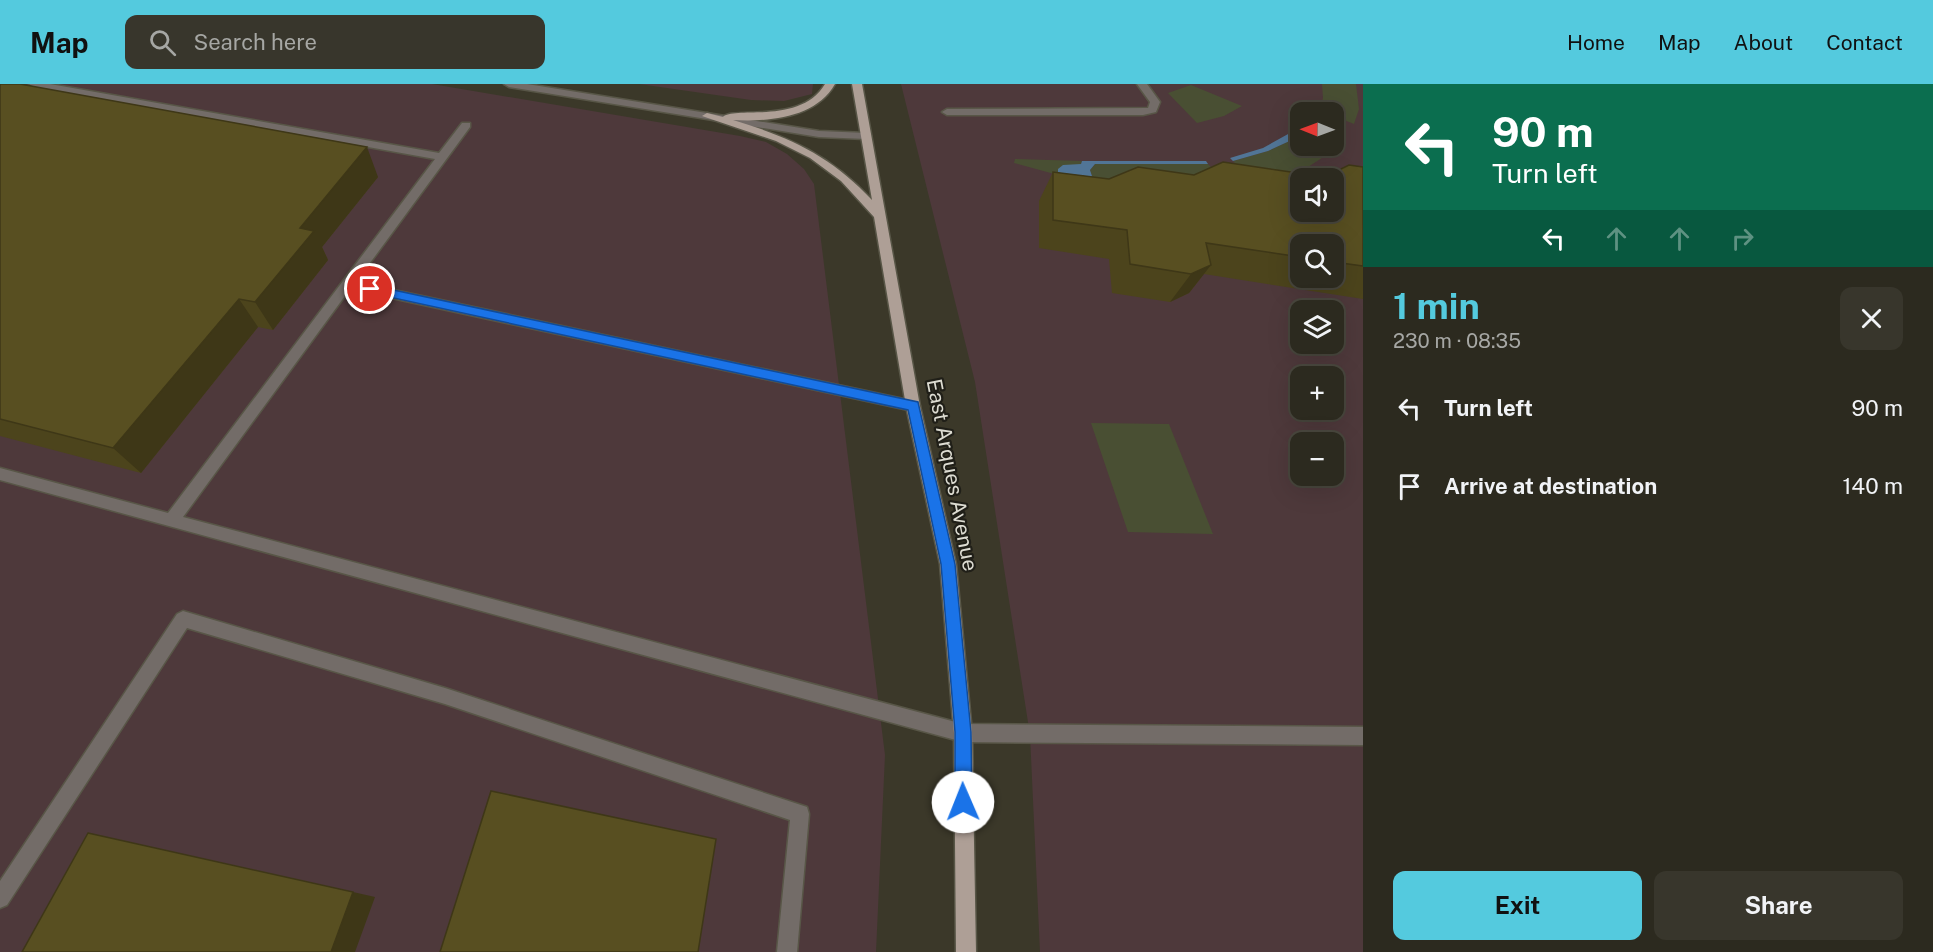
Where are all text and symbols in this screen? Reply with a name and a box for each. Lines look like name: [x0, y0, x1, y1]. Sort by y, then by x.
search box: [125, 15, 545, 69]
text: Map: [30, 26, 89, 59]
icon: search: [146, 26, 179, 59]
text: Search here: [194, 29, 317, 55]
text: Home: [1567, 30, 1625, 55]
text: Map: [1658, 30, 1701, 55]
text: About: [1734, 30, 1793, 55]
text: Contact: [1826, 30, 1903, 55]
north arrow: [1290, 102, 1344, 156]
map controls: [1290, 102, 1344, 486]
text: 90 m: [1492, 107, 1594, 156]
icon: left: [1393, 108, 1471, 186]
text: Turn left: [1492, 157, 1598, 189]
button: sound: [1290, 168, 1344, 222]
icon: left: [1537, 222, 1570, 255]
icon: ahead: [1600, 222, 1633, 255]
icon: ahead: [1663, 222, 1696, 255]
icon: right: [1726, 222, 1759, 255]
button: search: [1290, 234, 1344, 288]
pin: [344, 263, 395, 314]
icon: arrive: [353, 272, 386, 305]
text: 1 min: [1393, 285, 1480, 327]
button: close: [1840, 287, 1903, 350]
button: layers: [1290, 300, 1344, 354]
text: 230 m · 08:35: [1393, 329, 1521, 353]
button: +: [1290, 366, 1344, 420]
street label: East Arques Avenue: [922, 377, 983, 573]
icon: left: [1393, 392, 1426, 425]
text: Turn left: [1444, 395, 1533, 421]
text: 90 m: [1852, 395, 1903, 421]
button: −: [1290, 432, 1344, 486]
icon: arrive: [1393, 470, 1426, 503]
text: Arrive at destination: [1444, 473, 1657, 499]
text: 140 m: [1842, 473, 1903, 499]
position arrow: [931, 770, 995, 834]
button: Exit: [1393, 871, 1642, 940]
button: Share: [1654, 871, 1903, 940]

